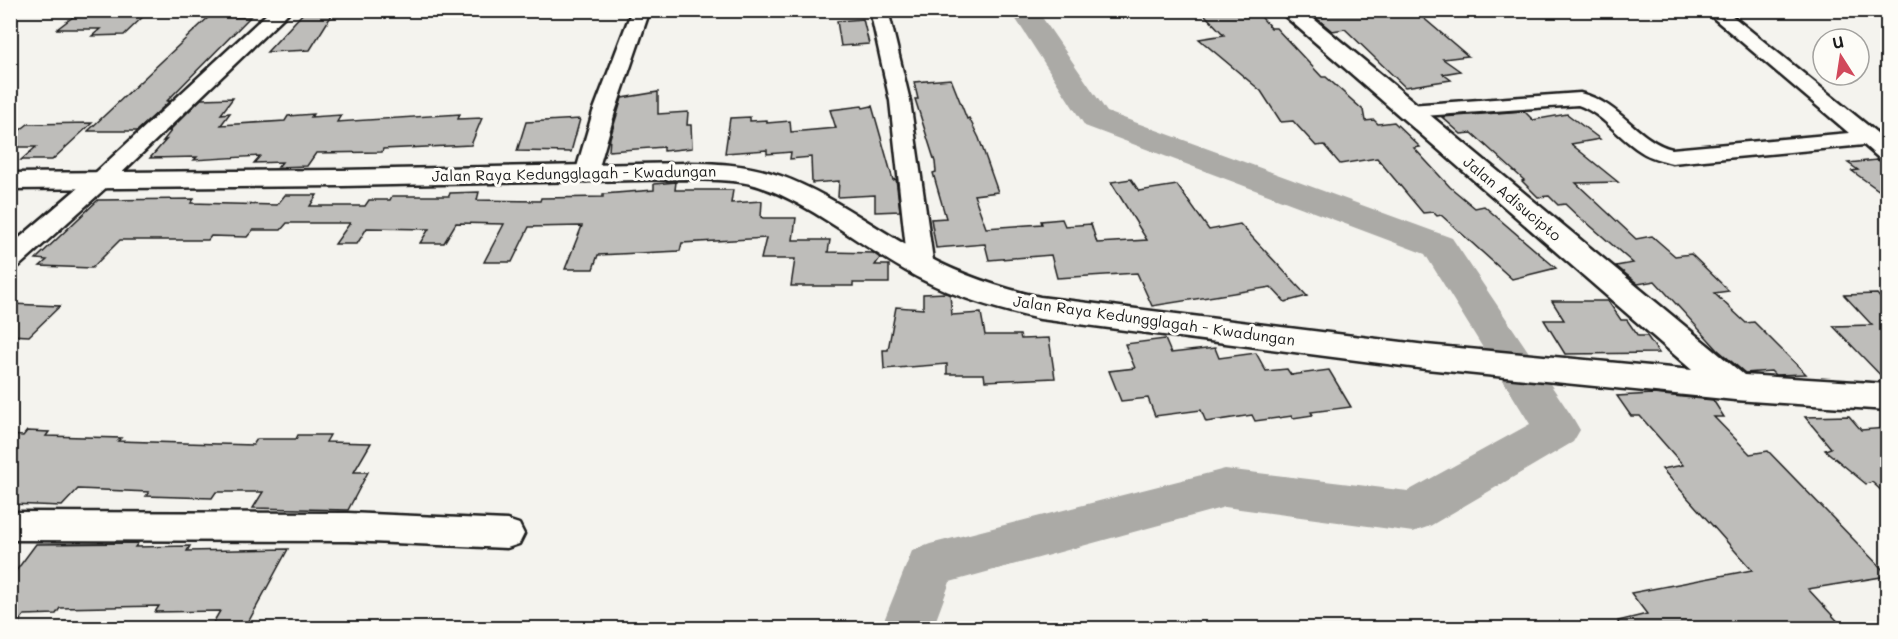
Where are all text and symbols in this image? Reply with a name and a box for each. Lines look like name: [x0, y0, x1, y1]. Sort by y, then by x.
north arrow: [1811, 27, 1871, 87]
text: U: [1830, 30, 1845, 53]
street label: Jalan Adisucipto: [1460, 151, 1566, 245]
street label: Jalan Raya Kedungglagah - Kwadungan: [432, 161, 716, 185]
street label: Jalan Raya Kedungglagah - Kwadungan: [1012, 290, 1296, 350]

